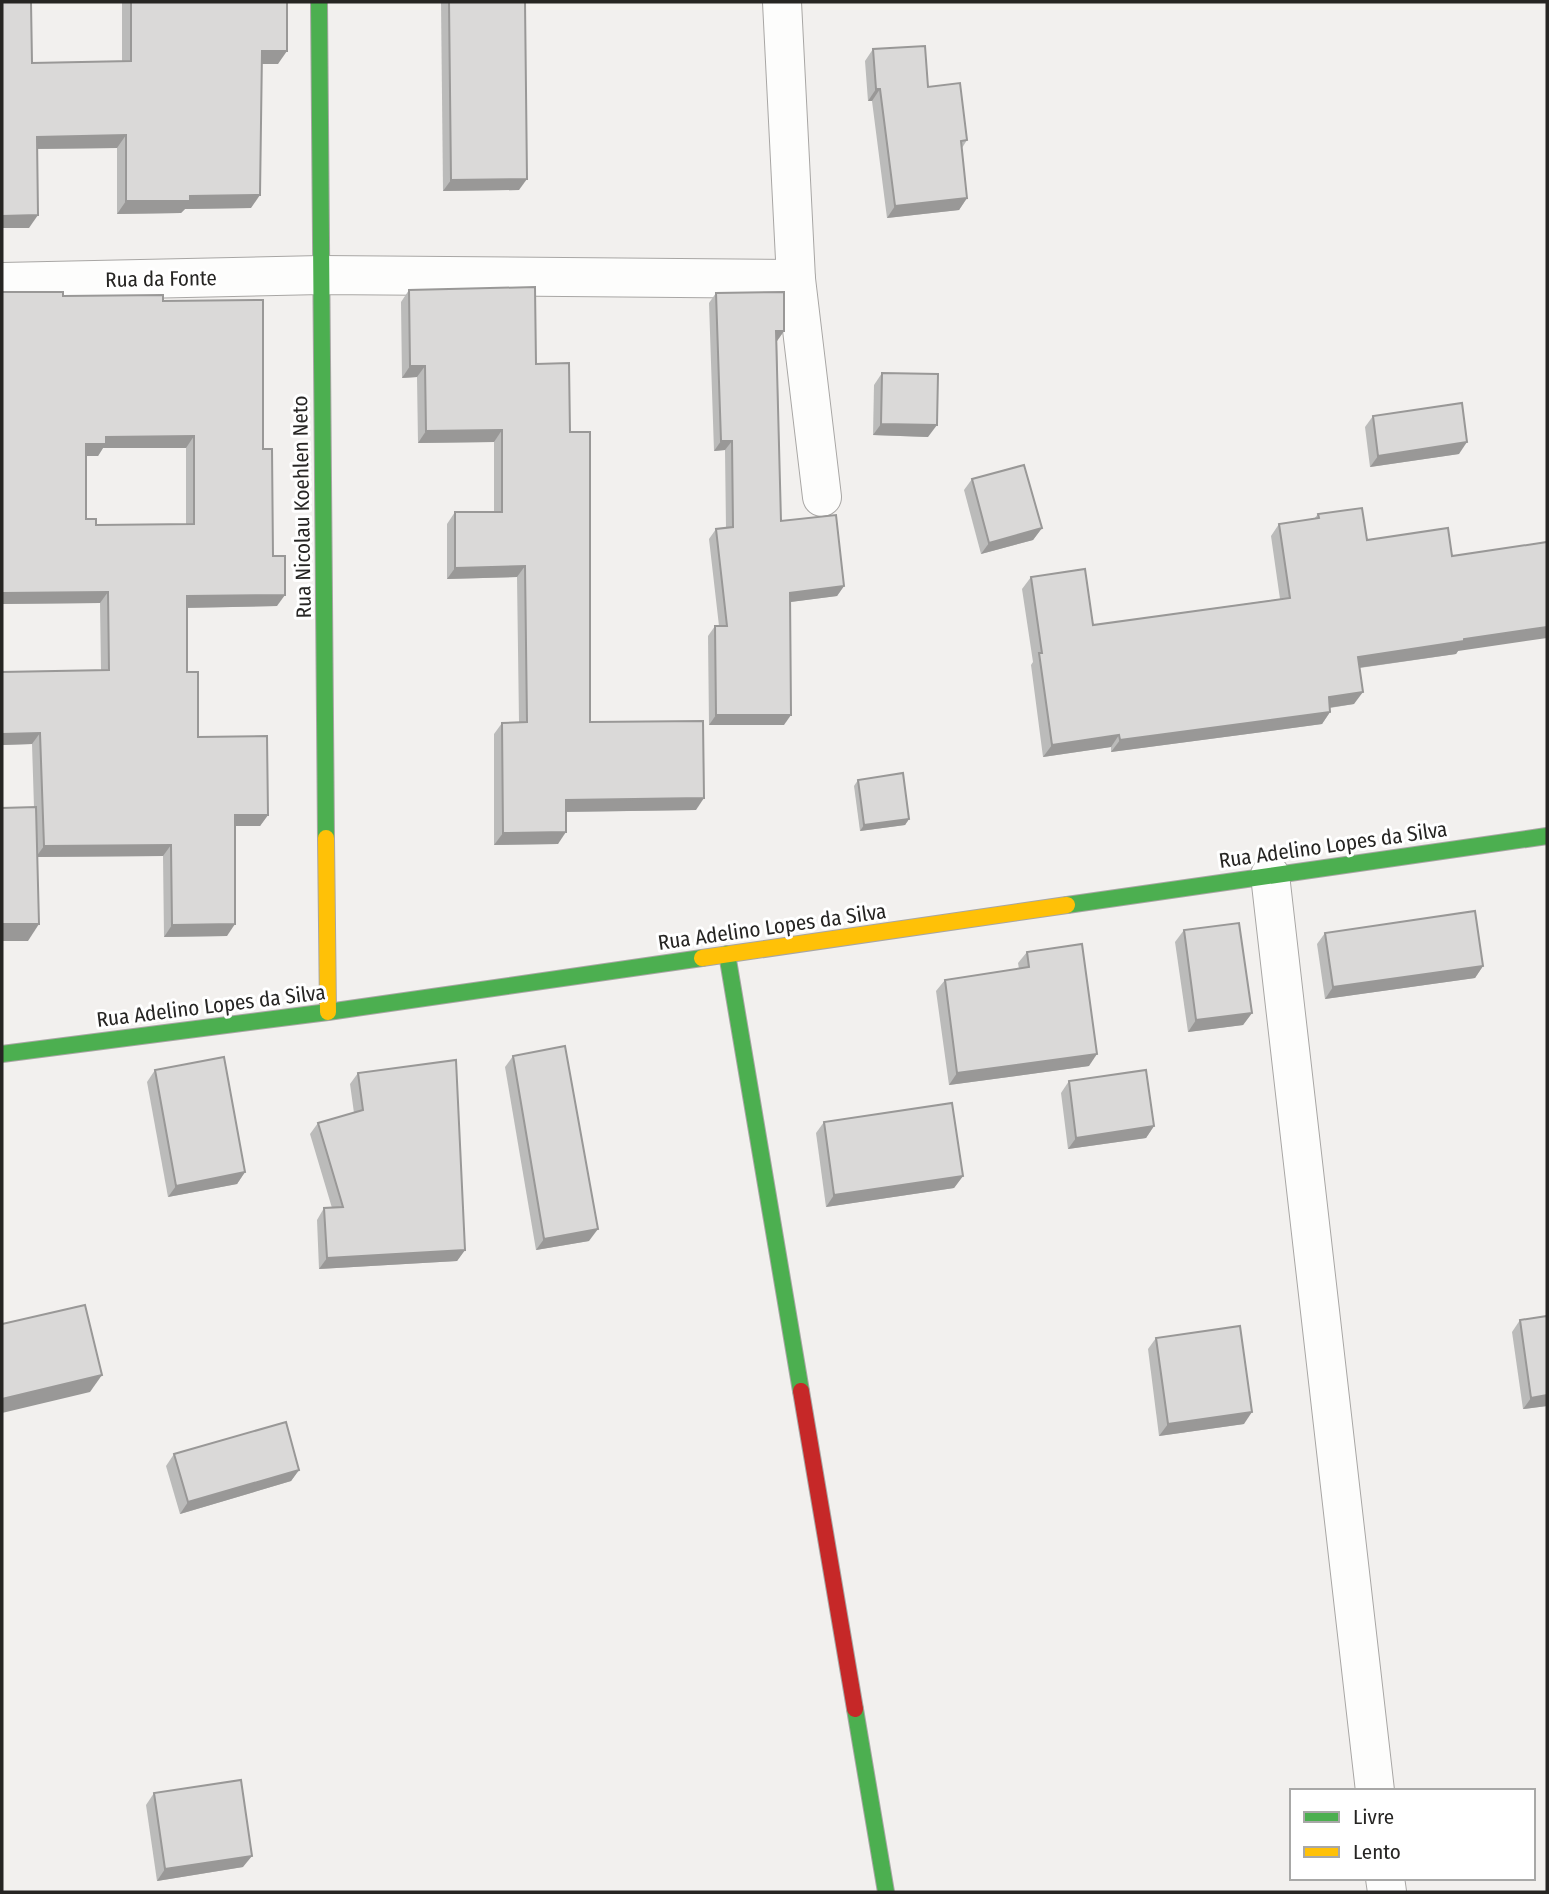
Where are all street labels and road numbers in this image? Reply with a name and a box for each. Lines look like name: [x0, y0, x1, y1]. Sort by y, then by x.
street label: Rua da Fonte: [105, 265, 217, 293]
street label: Rua Nicolau Koehlen Neto: [287, 395, 317, 619]
street label: Rua Adelino Lopes da Silva: [1217, 816, 1449, 874]
street label: Rua Adelino Lopes da Silva: [656, 898, 888, 956]
street label: Rua Adelino Lopes da Silva: [95, 979, 327, 1033]

